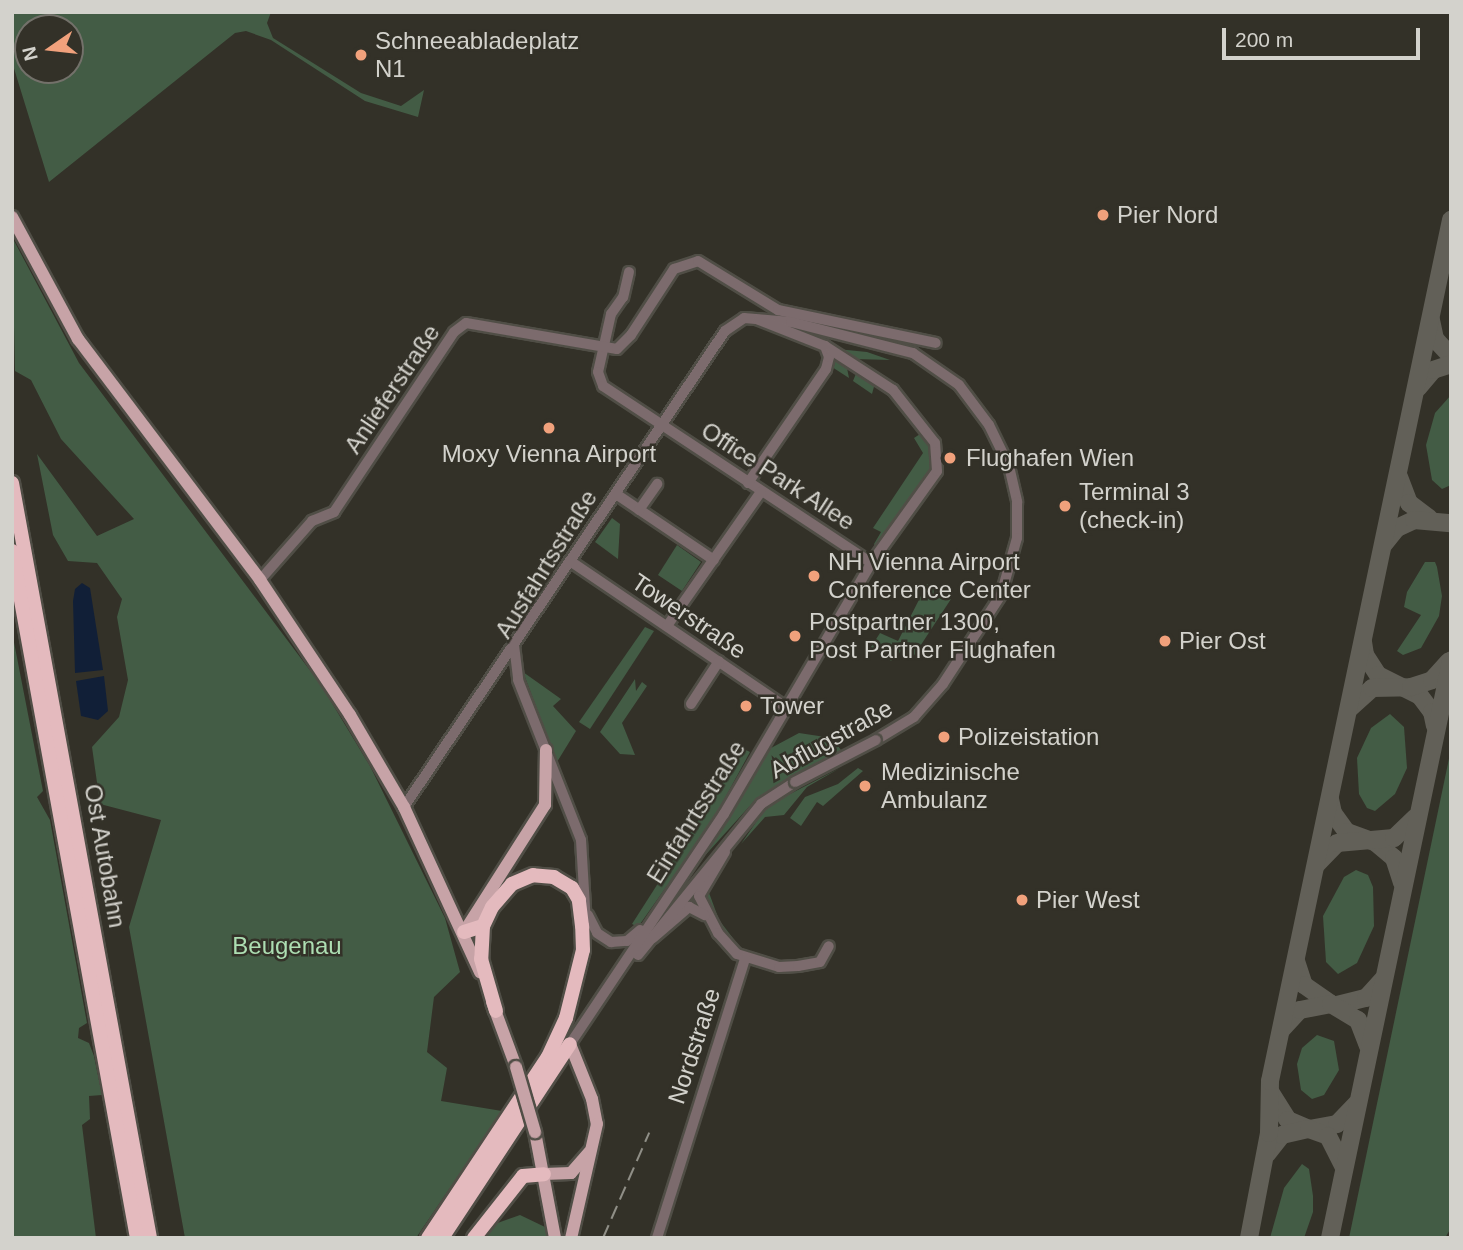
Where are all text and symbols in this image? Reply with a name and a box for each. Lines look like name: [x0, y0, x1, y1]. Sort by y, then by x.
north arrow: [14, 14, 84, 84]
scale bar: [1225, 14, 1423, 58]
place label: Schneeabladeplatz N1: [375, 27, 579, 83]
text: 200 m: [1235, 28, 1293, 51]
text: N: [18, 45, 42, 63]
marker: Schneeabladeplatz N1: [353, 47, 369, 63]
place label: Pier Nord: [1117, 201, 1218, 229]
marker: Pier Nord: [1095, 207, 1111, 223]
street label: Anlieferstraße: [338, 319, 446, 459]
street label: Office Park Allee: [695, 415, 861, 537]
marker: Moxy Vienna Airport: [541, 420, 557, 436]
place label: Moxy Vienna Airport: [441, 440, 657, 468]
place label: Flughafen Wien: [966, 444, 1134, 472]
marker: Flughafen Wien: [940, 448, 960, 468]
place label: Terminal 3 (check-in): [1079, 478, 1190, 534]
street label: Ausfahrtsstraße: [489, 485, 603, 643]
marker: Terminal 3 (check-in): [1057, 498, 1073, 514]
place label: NH Vienna Airport Conference Center: [828, 548, 1031, 604]
street label: Towerstraße: [626, 567, 752, 665]
marker: NH Vienna Airport Conference Center: [806, 568, 822, 584]
place label: Postpartner 1300, Post Partner Flughafen: [809, 608, 1056, 664]
place label: Pier Ost: [1179, 627, 1266, 655]
marker: Postpartner 1300, Post Partner Flughafen: [787, 628, 803, 644]
marker: Pier Ost: [1157, 633, 1173, 649]
place label: Tower: [760, 692, 824, 720]
street label: Abflugstraße: [765, 693, 897, 785]
marker: Tower: [738, 698, 754, 714]
place label: Polizeistation: [958, 723, 1099, 751]
marker: Polizeistation: [936, 729, 952, 745]
street label: Einfahrtsstraße: [641, 735, 751, 889]
place label: Medizinische Ambulanz: [881, 758, 1020, 814]
marker: Medizinische Ambulanz: [855, 776, 875, 796]
street label: Ost Autobahn: [78, 781, 132, 931]
place label: Pier West: [1036, 886, 1140, 914]
marker: Pier West: [1014, 892, 1030, 908]
park label: Beugenau: [232, 932, 342, 960]
street label: Nordstraße: [662, 984, 726, 1108]

